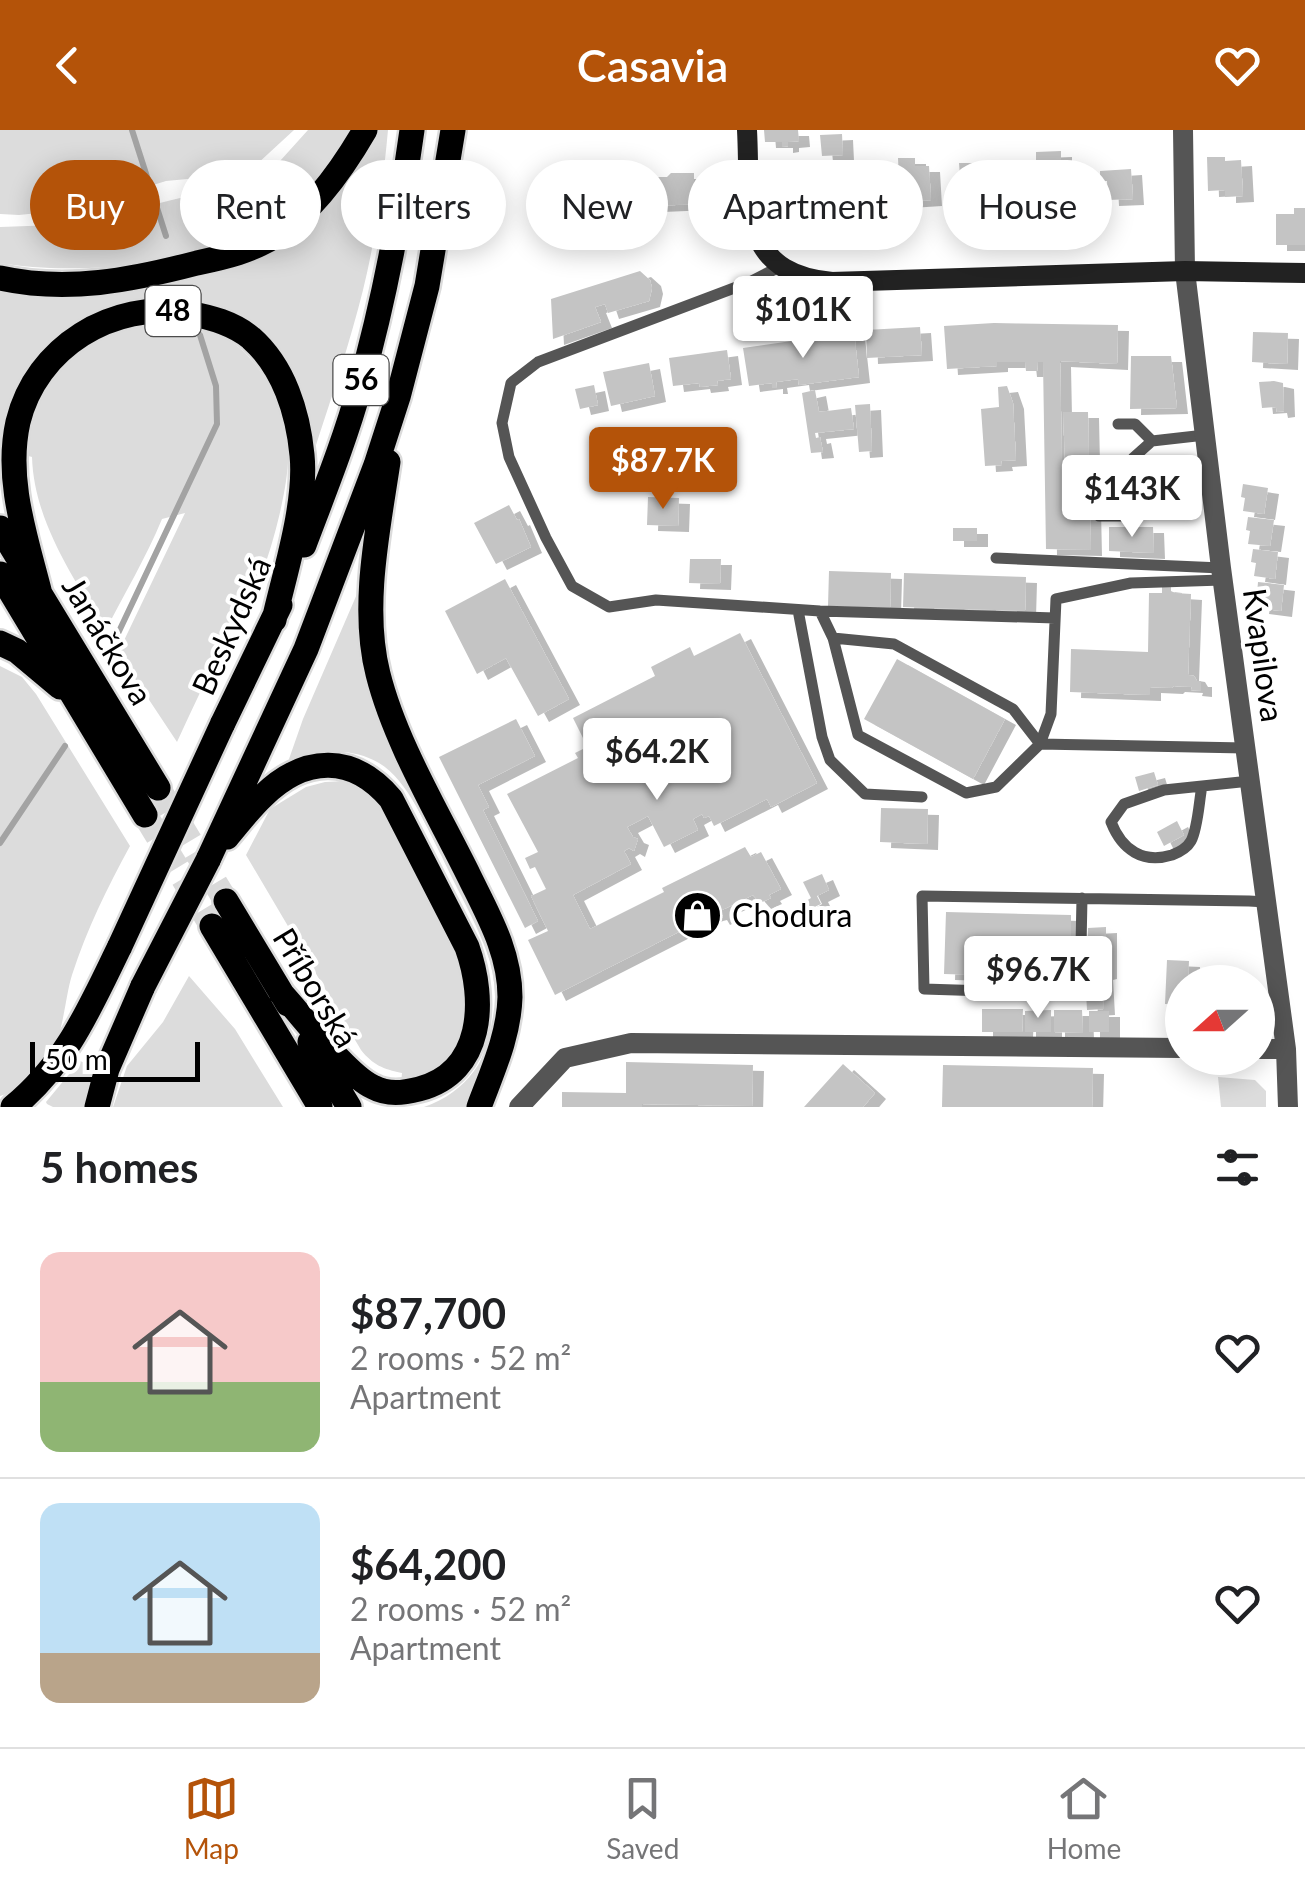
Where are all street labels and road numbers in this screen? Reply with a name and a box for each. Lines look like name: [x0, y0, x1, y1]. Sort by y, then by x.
road number: 48: [146, 286, 200, 336]
road number: 56: [334, 355, 388, 405]
street label: Beskydská: [183, 550, 278, 701]
street label: Janáčkova: [55, 569, 162, 712]
street label: Kvapilova: [1236, 585, 1293, 724]
street label: Příborská: [265, 920, 367, 1054]

